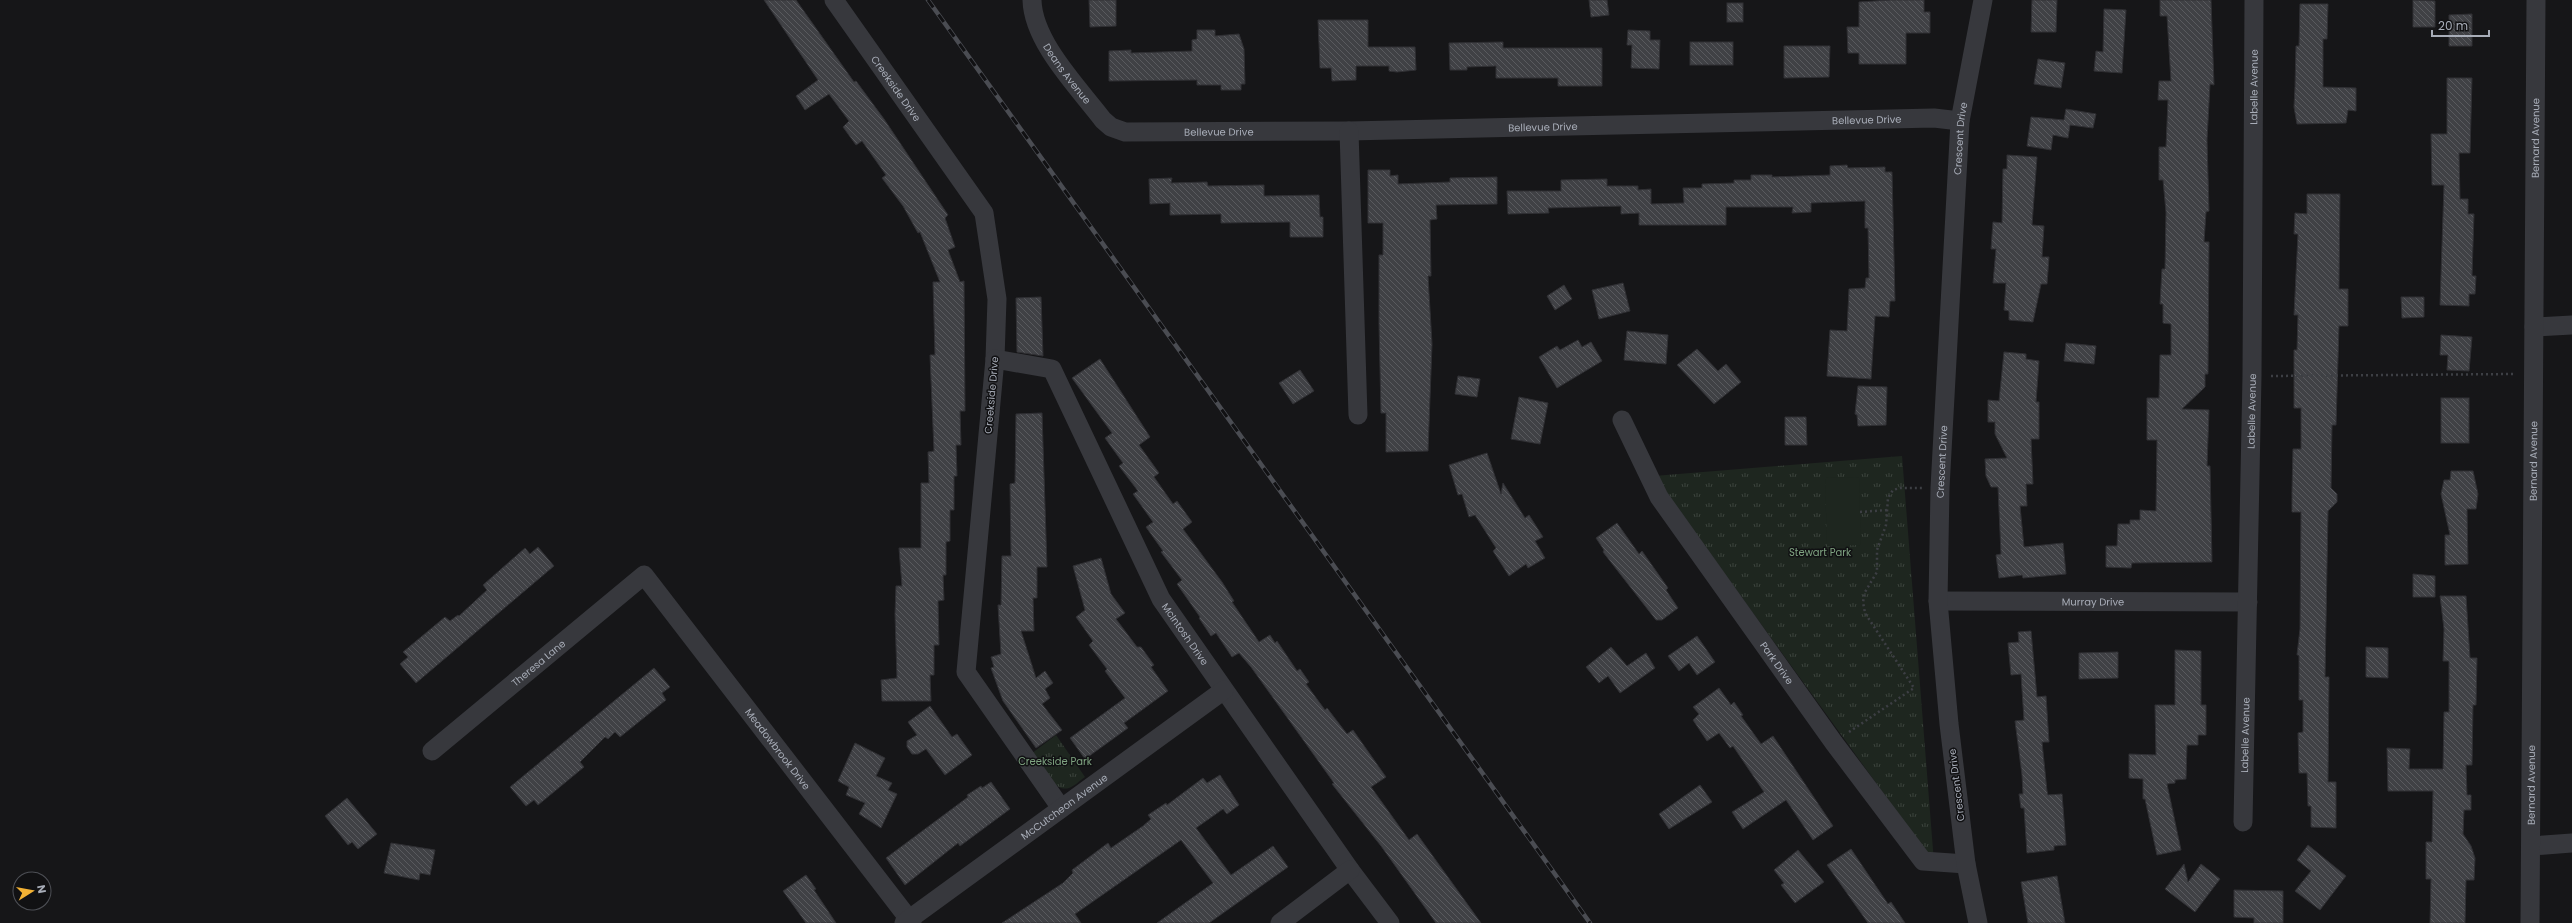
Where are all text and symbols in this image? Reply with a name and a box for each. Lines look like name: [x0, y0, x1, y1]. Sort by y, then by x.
scale bar: [2432, 12, 2489, 38]
text: 20 m: [2438, 17, 2468, 34]
street label: Deans Avenue: [1039, 41, 1094, 107]
street label: Labelle Avenue: [2246, 49, 2262, 125]
street label: Creekside Drive: [867, 53, 924, 125]
street label: Bernard Avenue: [2528, 98, 2543, 178]
street label: Crescent Drive: [1950, 101, 1971, 175]
street label: Bellevue Drive: [1832, 112, 1902, 128]
street label: Bellevue Drive: [1508, 119, 1578, 135]
street label: Bellevue Drive: [1184, 124, 1254, 140]
street label: Creekside Drive: [981, 356, 1002, 434]
street label: Labelle Avenue: [2244, 373, 2260, 449]
street label: Bernard Avenue: [2526, 421, 2541, 501]
street label: Crescent Drive: [1933, 425, 1951, 498]
park label: Stewart Park: [1789, 545, 1852, 560]
street label: Murray Drive: [2062, 594, 2124, 610]
street label: McIntosh Drive: [1158, 600, 1212, 668]
street label: Theresa Lane: [508, 636, 569, 690]
street label: Park Drive: [1756, 639, 1797, 688]
street label: Labelle Avenue: [2237, 697, 2254, 773]
street label: Meadowbrook Drive: [741, 705, 814, 793]
street label: Bernard Avenue: [2524, 745, 2539, 825]
street label: Crescent Drive: [1945, 748, 1968, 822]
park label: Creekside Park: [1018, 754, 1093, 769]
street label: McCutcheon Avenue: [1018, 770, 1111, 844]
north arrow: [12, 871, 52, 911]
text: N: [33, 884, 50, 895]

